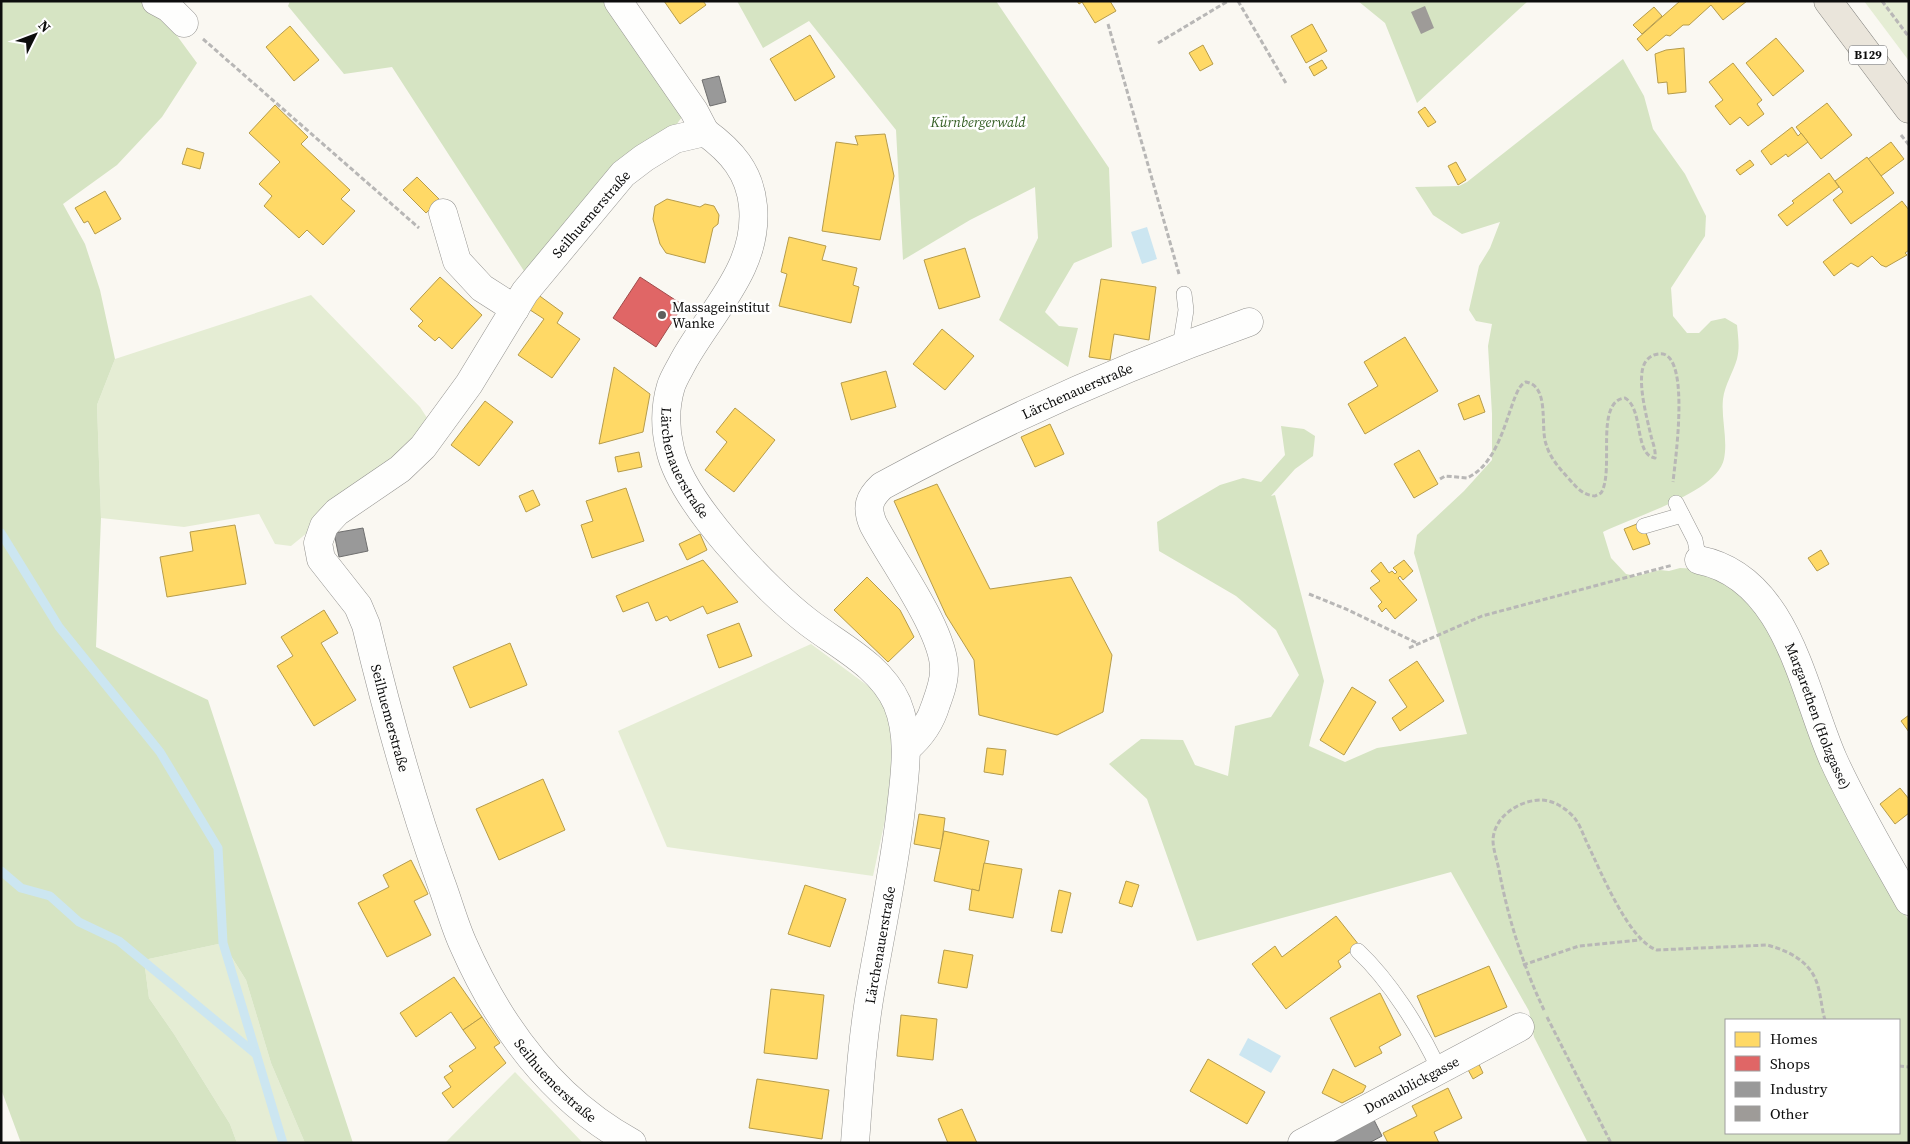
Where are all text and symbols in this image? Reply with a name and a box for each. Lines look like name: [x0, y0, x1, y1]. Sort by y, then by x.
north arrow: [10, 10, 60, 60]
text: N: [34, 16, 56, 37]
road number: B129: [1849, 46, 1887, 64]
park label: Kürnbergerwald: [929, 112, 1026, 132]
street label: Seilhuemerstraße: [547, 166, 635, 262]
place label: Massageinstitut Wanke: [672, 297, 770, 333]
marker: Massageinstitut Wanke: [656, 309, 668, 321]
street label: Lärchenauerstraße: [1019, 358, 1136, 424]
street label: Lärchenauerstraße: [656, 407, 714, 523]
street label: Margarethen (Holzgasse): [1780, 639, 1856, 793]
street label: Seilhuemerstraße: [366, 662, 414, 774]
street label: Lärchenauerstraße: [860, 885, 900, 1005]
legend: [1725, 1019, 1900, 1134]
text: Homes: [1770, 1028, 1817, 1049]
street label: Seilhuemerstraße: [510, 1034, 601, 1127]
street label: Donaublickgasse: [1360, 1051, 1463, 1118]
text: Shops: [1770, 1053, 1810, 1074]
text: Industry: [1770, 1078, 1828, 1099]
text: Other: [1770, 1103, 1809, 1124]

